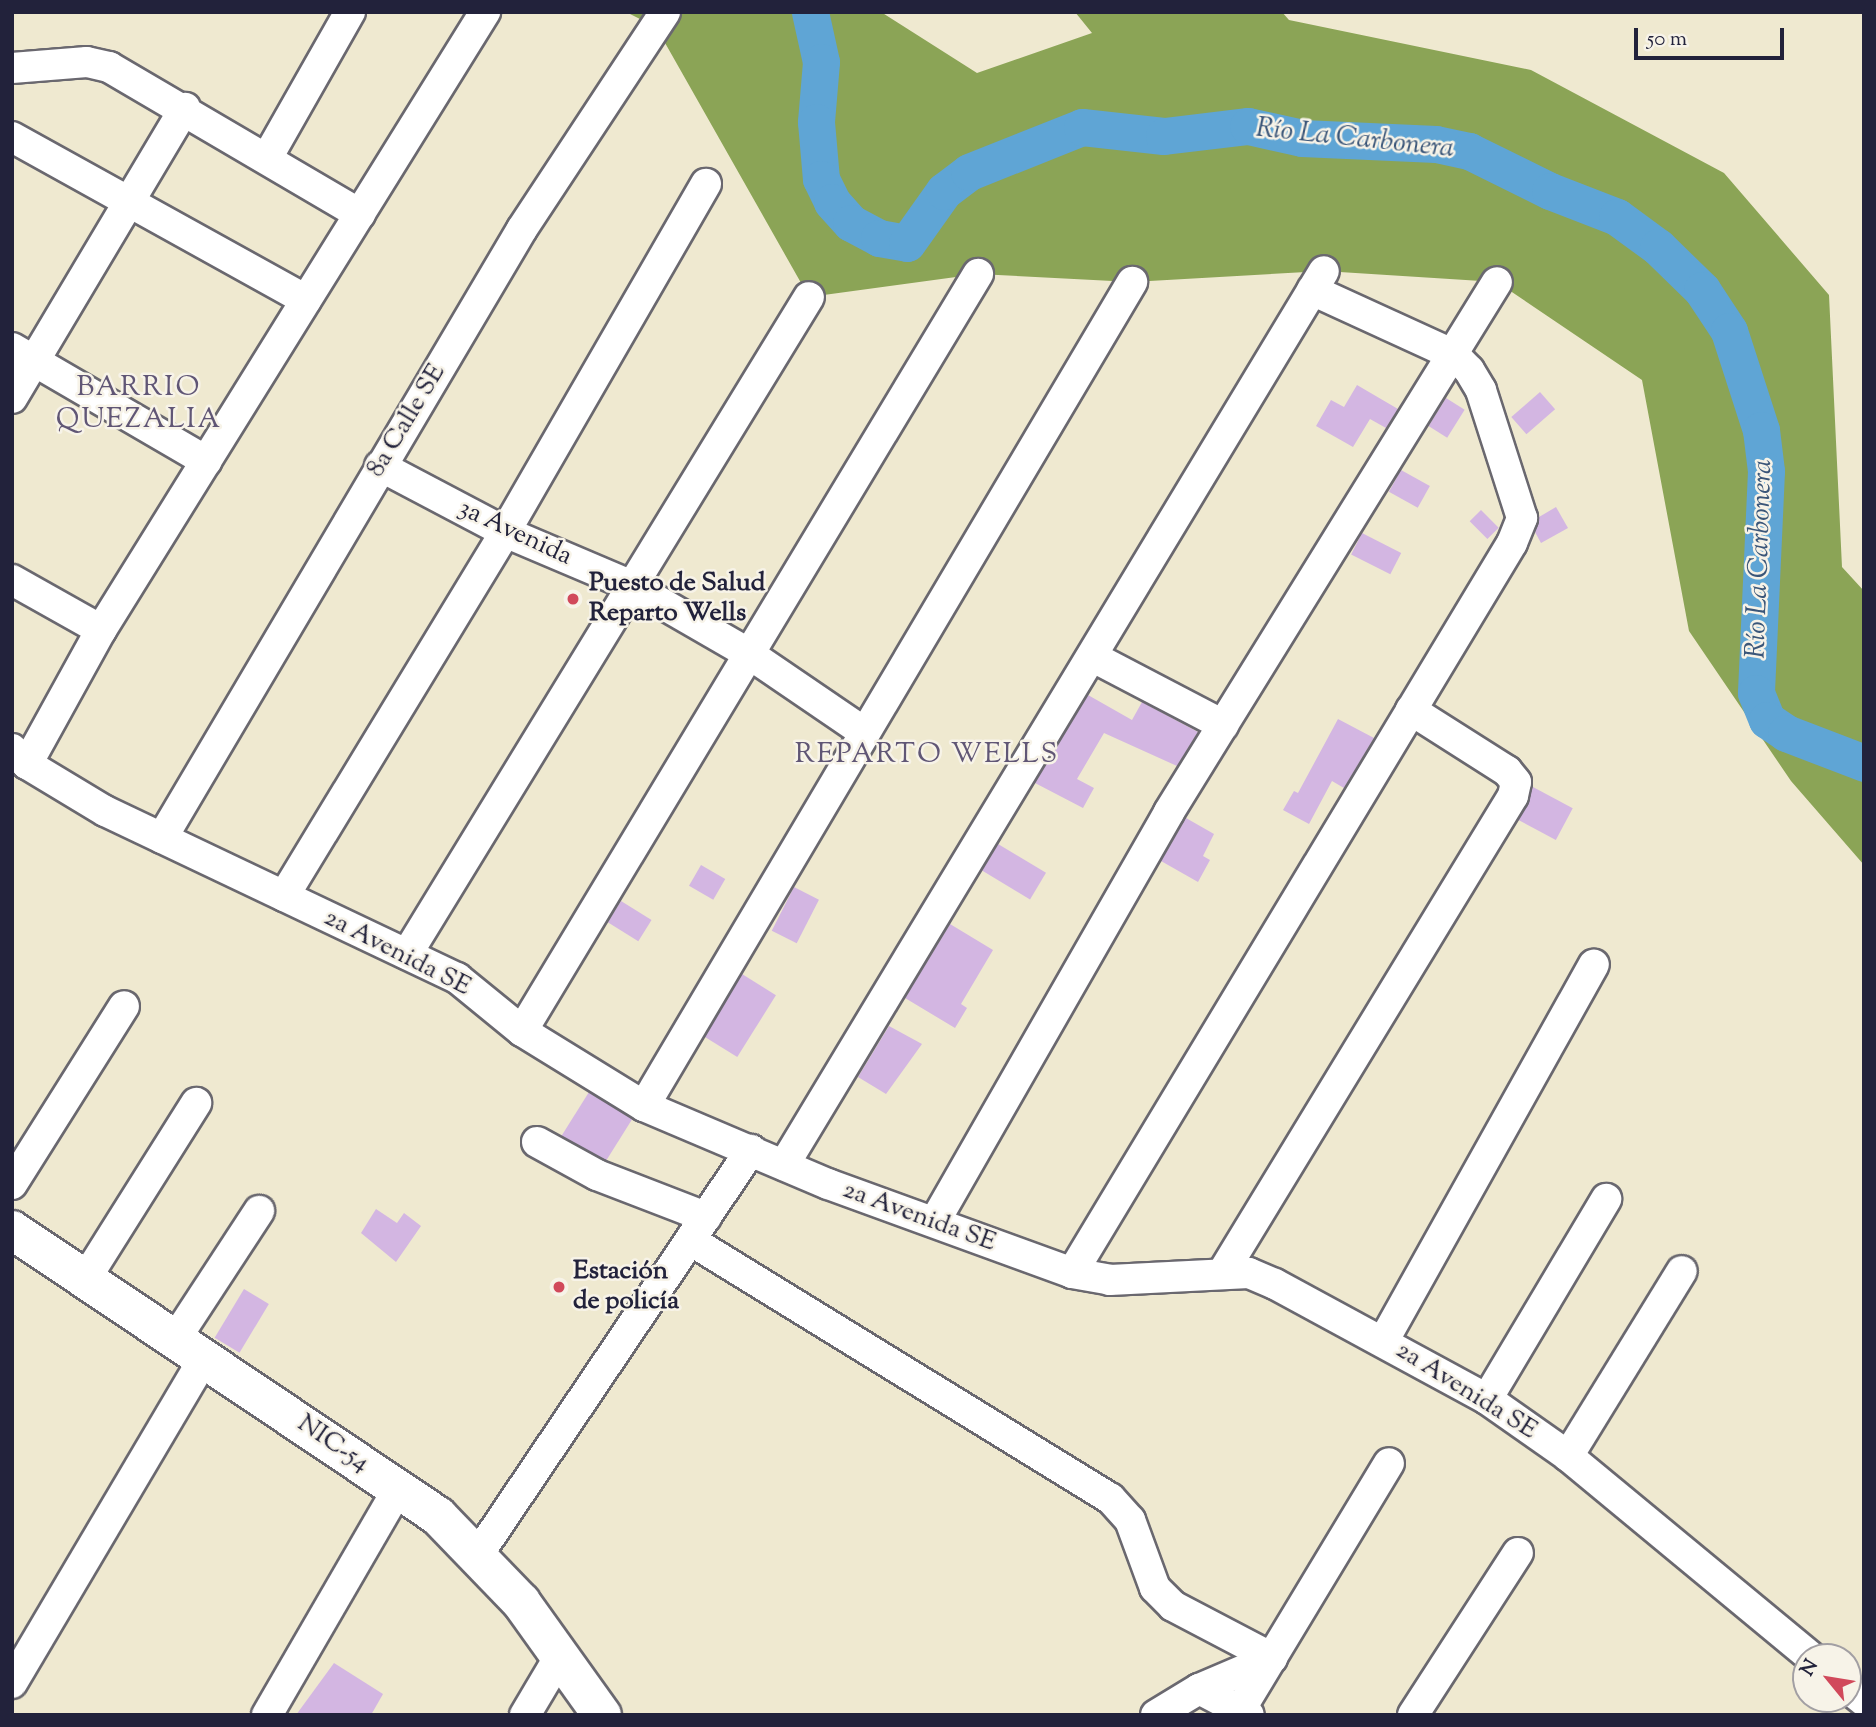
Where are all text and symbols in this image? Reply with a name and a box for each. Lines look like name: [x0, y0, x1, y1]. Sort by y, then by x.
scale bar: [1638, 14, 1788, 58]
text: 50 m: [1647, 25, 1687, 55]
water label: Río La Carbonera: [1254, 112, 1456, 166]
street label: 8a Calle SE: [361, 359, 453, 483]
district label: BARRIO QUEZALIA: [57, 371, 221, 437]
water label: Río La Carbonera: [1740, 459, 1780, 659]
street label: 3a Avenida: [453, 493, 577, 573]
place label: Puesto de Salud Reparto Wells: [589, 568, 765, 630]
marker: Puesto de Salud Reparto Wells: [563, 589, 583, 609]
district label: REPARTO WELLS: [796, 738, 1058, 772]
street label: 2a Avenida SE: [318, 903, 476, 1003]
street label: 2a Avenida SE: [838, 1175, 1000, 1259]
place label: Estación de policía: [573, 1256, 679, 1318]
marker: Estación de policía: [551, 1279, 567, 1295]
street label: 2a Avenida SE: [1390, 1335, 1542, 1447]
street label: NIC-54: [291, 1409, 375, 1479]
north arrow: [1792, 1643, 1862, 1713]
text: N: [1795, 1655, 1826, 1682]

